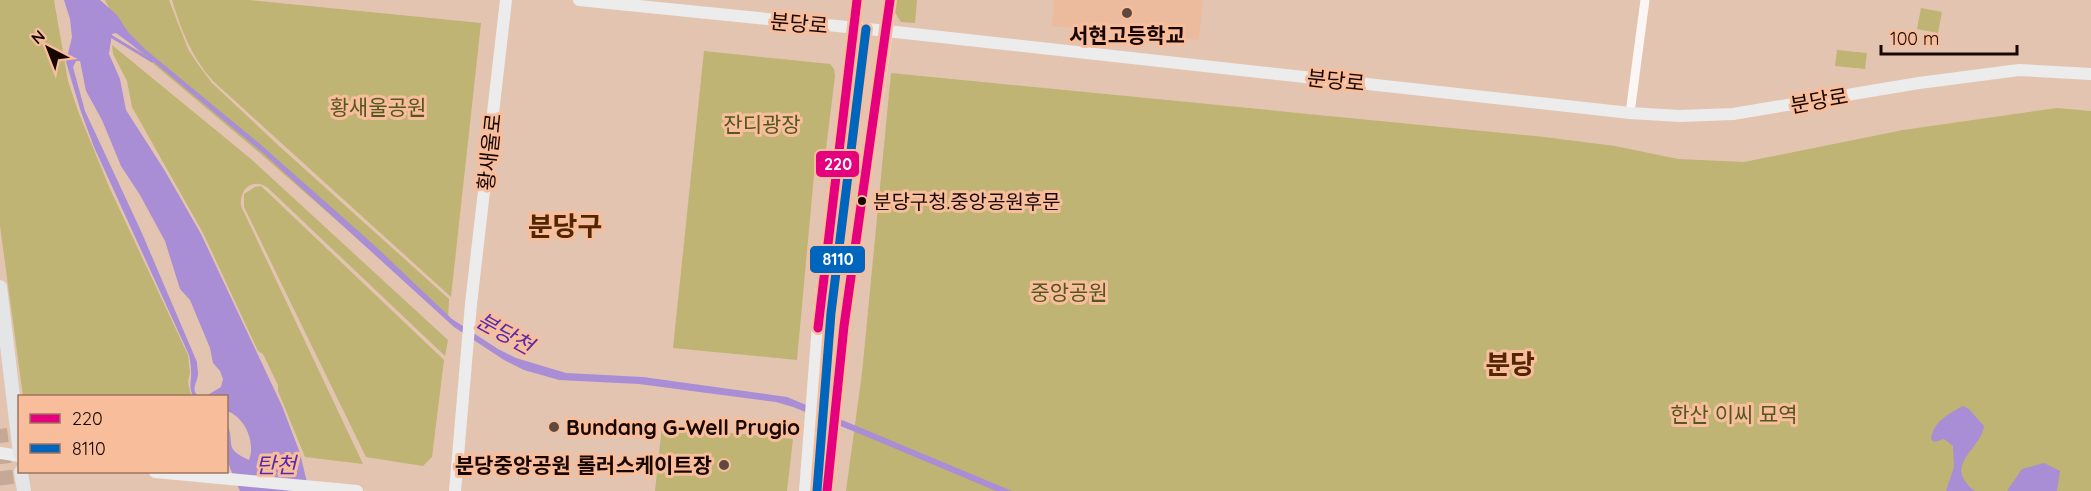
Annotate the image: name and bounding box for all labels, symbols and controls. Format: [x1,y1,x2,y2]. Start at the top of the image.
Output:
marker: 서현고등학교 [1120,6,1134,20]
street label: 분당로 [769,8,829,38]
north arrow [18,18,78,78]
scale bar [1881,18,2018,56]
place label: 서현고등학교 [1069,22,1185,48]
text: N [27,25,49,48]
text: 100 m [1890,27,1939,50]
street label: 분당로 [1306,64,1366,96]
street label: 분당로 [1788,82,1850,118]
park label: 황새울공원 [330,94,426,120]
park label: 잔디광장 [723,111,801,137]
street label: 황새울로 [472,112,506,192]
line badge: 220 [815,150,860,178]
text: 220 [824,154,852,174]
place label: 분당구청.중앙공원후문 [873,189,1061,214]
marker: 분당구청.중앙공원후문 [856,195,868,207]
district label: 분당구 [528,209,602,243]
line badge: 8110 [809,245,866,274]
text: 8110 [822,249,854,269]
park label: 중앙공원 [1030,279,1108,305]
water label: 분당천 [472,306,541,361]
district label: 분당 [1485,347,1535,381]
legend [18,395,228,473]
park label: 한산 이씨 묘역 [1670,401,1798,427]
text: 220 [72,407,103,430]
place label: Bundang G-Well Prugio [566,414,800,440]
marker: Bundang G-Well Prugio [547,420,561,434]
text: 8110 [72,437,106,460]
water label: 탄천 [256,451,299,479]
place label: 분당중앙공원 롤러스케이트장 [455,452,712,478]
marker: 분당중앙공원 롤러스케이트장 [717,458,731,472]

